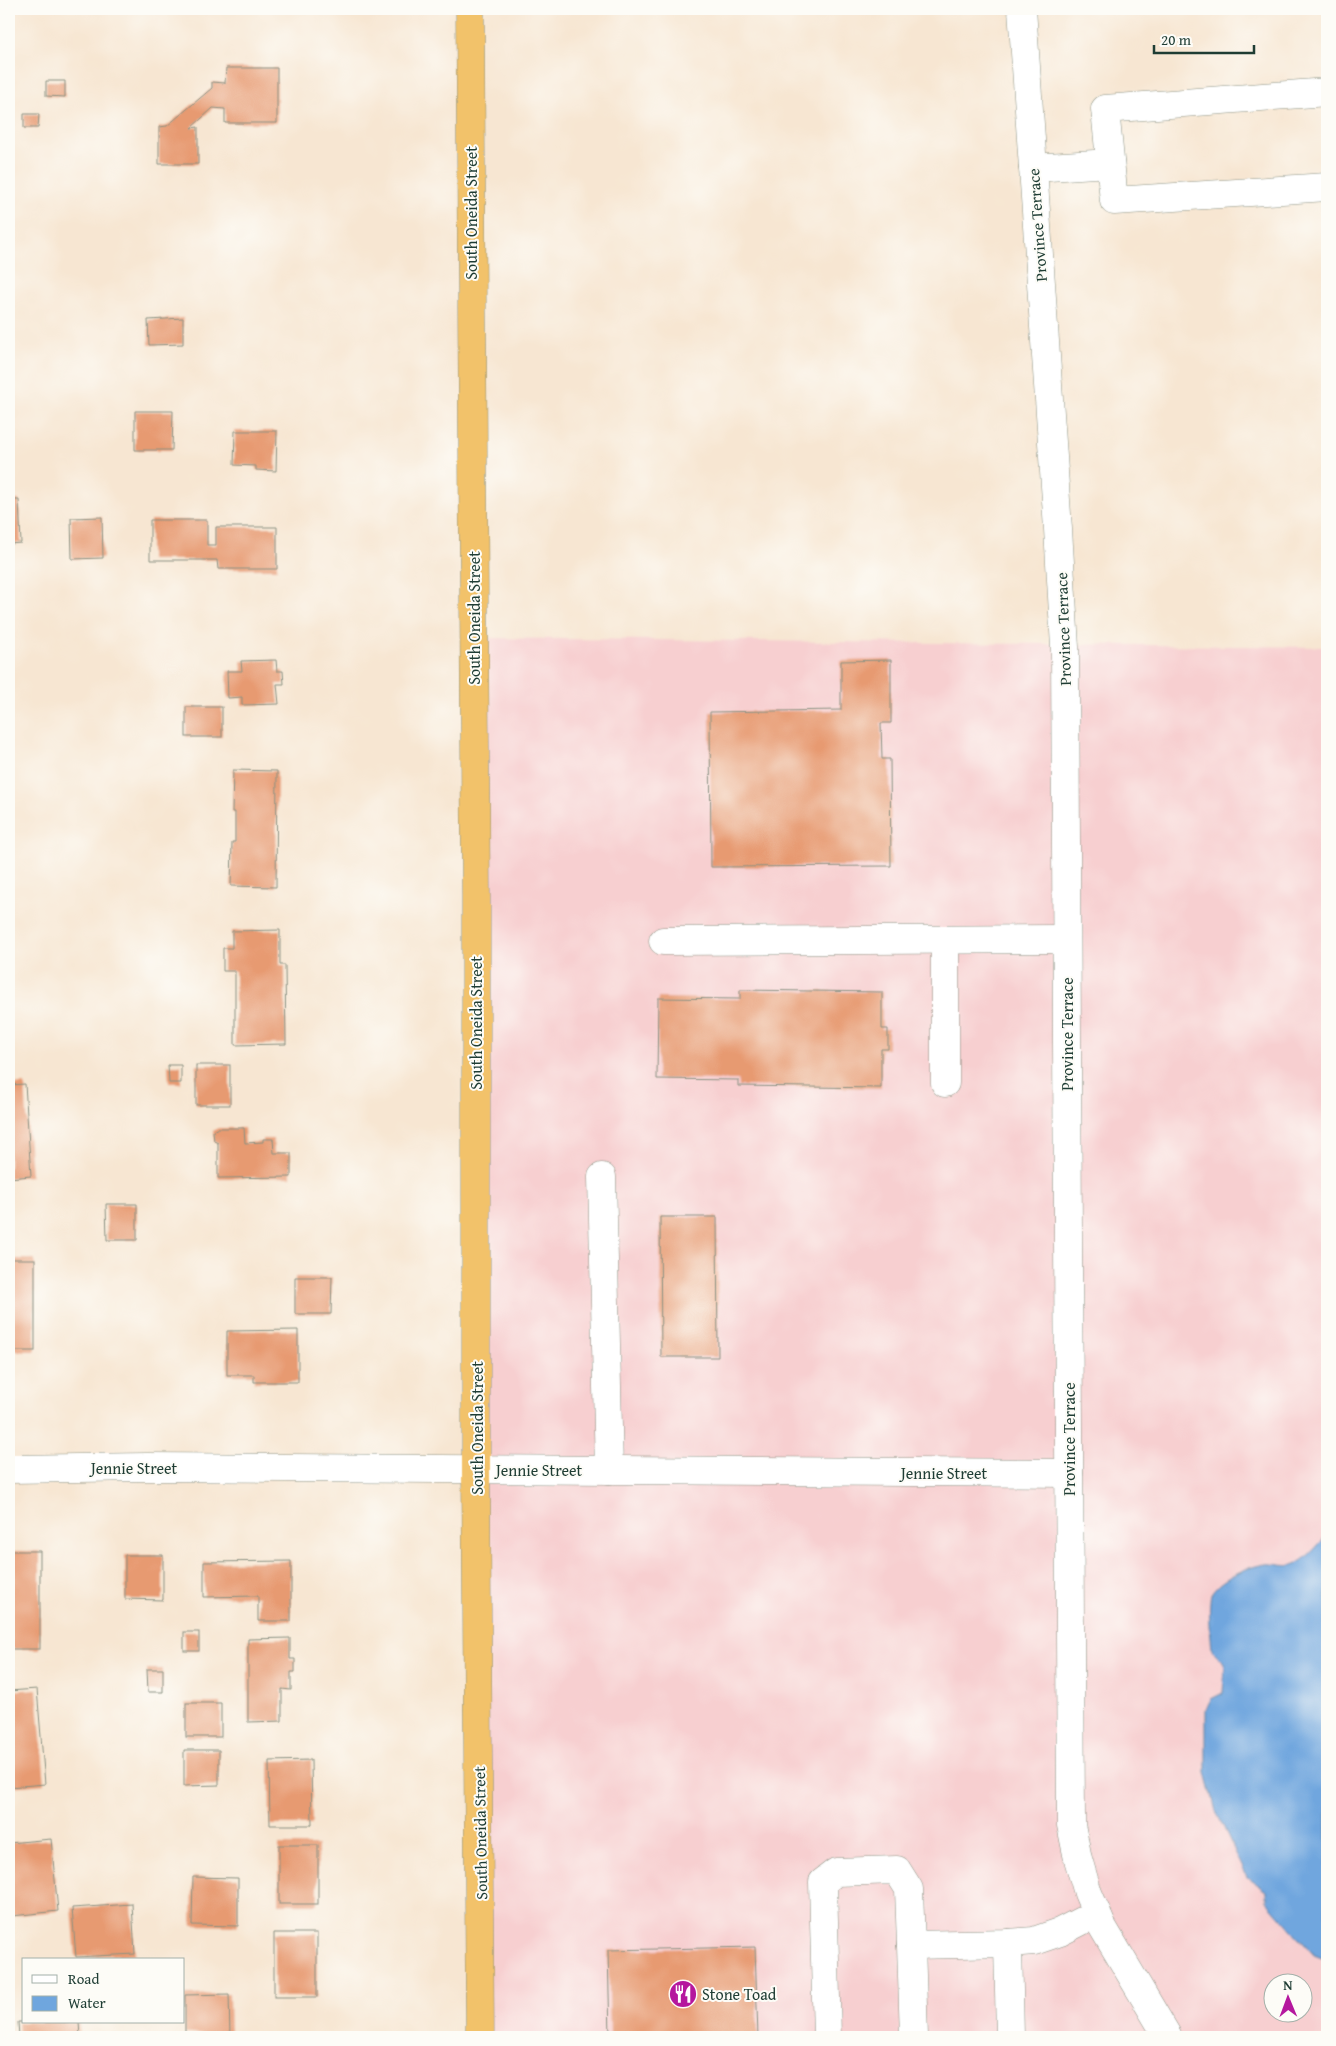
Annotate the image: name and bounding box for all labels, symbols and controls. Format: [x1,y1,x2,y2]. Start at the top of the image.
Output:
scale bar [1154,22,1254,54]
text: 20 m [1161,29,1192,50]
street label: South Oneida Street [459,146,483,280]
street label: Province Terrace [1021,168,1053,282]
street label: South Oneida Street [462,551,486,685]
street label: Province Terrace [1049,572,1077,686]
street label: South Oneida Street [464,956,488,1090]
street label: Province Terrace [1055,977,1079,1091]
street label: South Oneida Street [465,1361,489,1495]
street label: Province Terrace [1057,1382,1081,1496]
street label: Jennie Street [89,1456,178,1480]
street label: Jennie Street [494,1458,583,1482]
street label: Jennie Street [899,1461,988,1485]
street label: South Oneida Street [467,1766,493,1900]
legend [22,1958,185,2024]
text: Road [68,1968,99,1989]
north arrow [1264,1974,1314,2024]
text: N [1283,1975,1293,1995]
restaurant icon: Stone Toad [668,1979,698,2009]
place label: Stone Toad [702,1982,777,2006]
text: Water [68,1992,106,2013]

